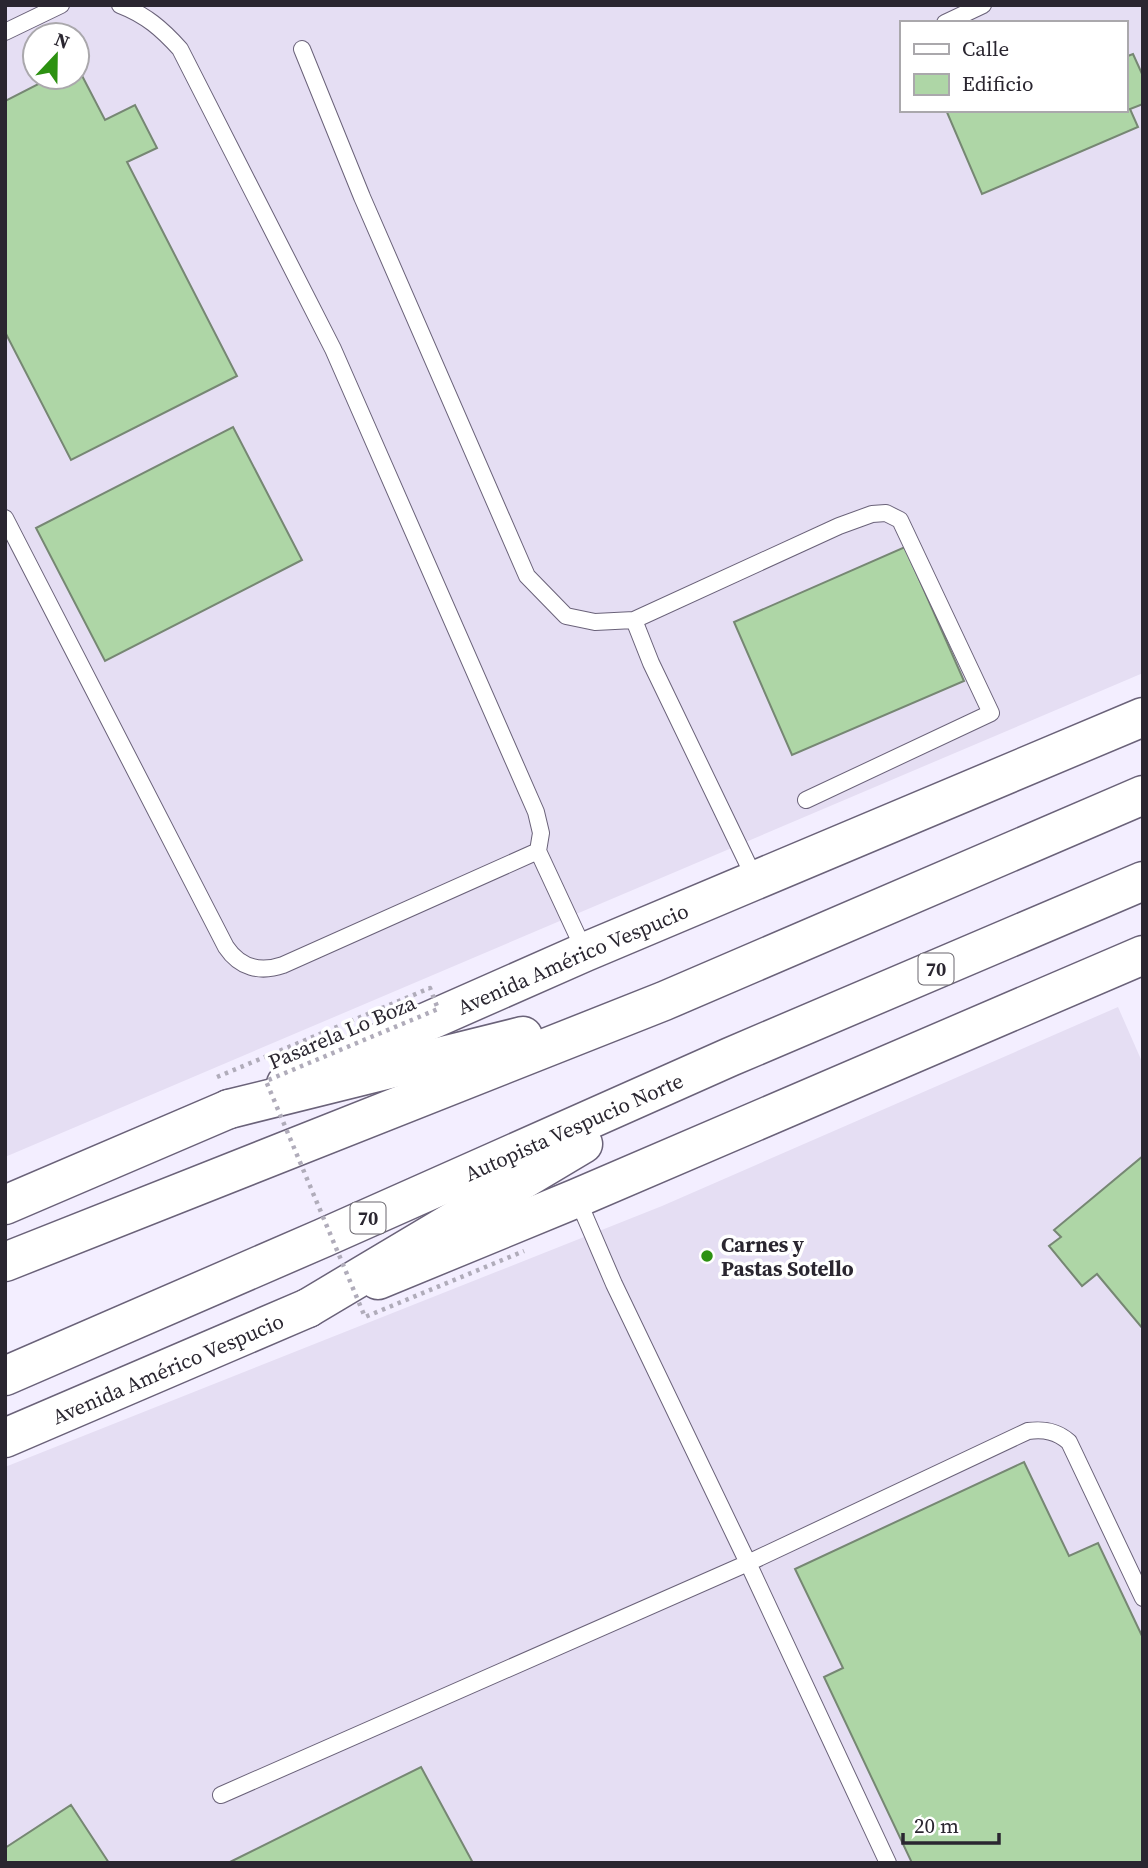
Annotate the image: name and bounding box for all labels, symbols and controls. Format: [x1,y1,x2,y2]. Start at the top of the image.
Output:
north arrow [21,21,91,91]
legend [900,21,1127,112]
text: N [51,26,74,55]
text: Calle [962,34,1009,63]
text: Edificio [962,69,1034,98]
street label: Avenida Américo Vespucio [453,896,693,1021]
road number: 70 [918,953,954,984]
street label: Pasarela Lo Boza [264,988,420,1076]
street label: Autopista Vespucio Norte [460,1065,688,1188]
road number: 70 [350,1202,386,1234]
place label: Carnes y Pastas Sotello [721,1230,854,1283]
marker: Carnes y Pastas Sotello [699,1248,715,1264]
street label: Avenida Américo Vespucio [47,1306,288,1431]
scale bar [903,1801,999,1845]
text: 20 m [914,1811,959,1840]

